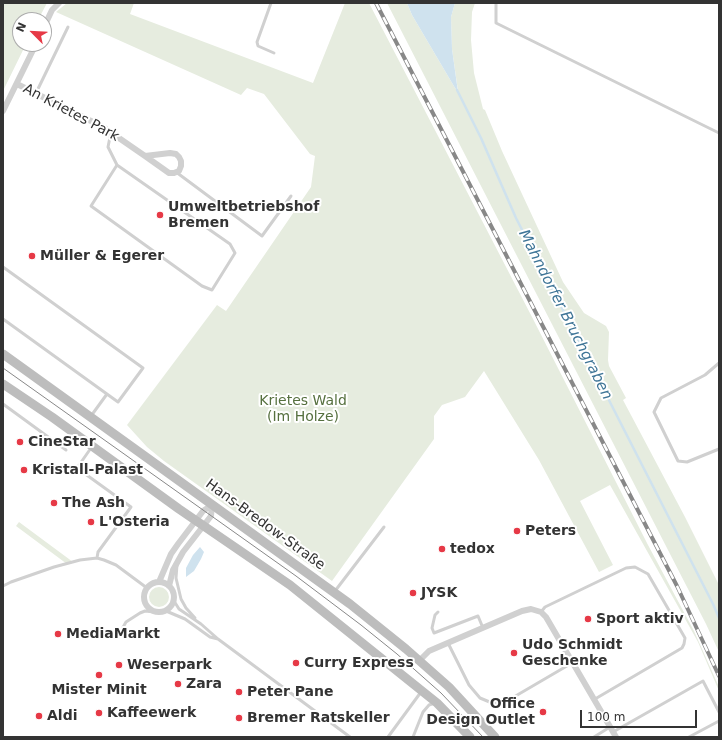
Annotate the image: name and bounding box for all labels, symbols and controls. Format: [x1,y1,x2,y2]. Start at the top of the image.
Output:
north arrow [12,12,52,52]
text: N [14,20,29,34]
street label: An Krietes Park [20,81,122,145]
place label: Umweltbetriebshof Bremen [168,199,319,232]
marker: Umweltbetriebshof Bremen [155,210,165,220]
water label: Mahndorfer Bruchgraben [514,227,616,403]
place label: Müller & Egerer [40,248,164,264]
marker: Müller & Egerer [27,251,37,261]
park label: Krietes Wald (Im Holze) [259,393,347,426]
place label: CineStar [28,434,96,450]
marker: CineStar [15,437,25,447]
place label: Kristall-Palast [32,462,143,478]
marker: Kristall-Palast [19,465,29,475]
street label: Hans-Bredow-Straße [202,476,328,574]
place label: The Ash [62,495,125,511]
marker: The Ash [49,498,59,508]
place label: L'Osteria [99,514,170,530]
marker: L'Osteria [86,517,96,527]
place label: Peters [525,523,576,539]
marker: Peters [512,526,522,536]
place label: tedox [450,541,495,557]
marker: tedox [437,544,447,554]
place label: JYSK [421,585,457,601]
marker: JYSK [408,588,418,598]
place label: Sport aktiv [596,611,684,627]
marker: Sport aktiv [583,614,593,624]
place label: MediaMarkt [66,626,160,642]
marker: MediaMarkt [53,629,63,639]
place label: Udo Schmidt Geschenke [522,637,622,670]
marker: Udo Schmidt Geschenke [509,648,519,658]
place label: Curry Express [304,655,414,671]
place label: Weserpark [127,657,212,673]
marker: Curry Express [291,658,301,668]
marker: Weserpark [114,660,124,670]
marker: Mister Minit [94,670,104,680]
place label: Zara [186,676,222,692]
marker: Zara [173,679,183,689]
place label: Mister Minit [51,682,147,698]
place label: Peter Pane [247,684,334,700]
marker: Peter Pane [234,687,244,697]
place label: Office Design Outlet [426,696,535,728]
scale bar [582,702,699,728]
place label: Kaffeewerk [107,705,196,721]
marker: Office Design Outlet [538,707,548,717]
place label: Aldi [47,708,77,724]
marker: Kaffeewerk [94,708,104,718]
place label: Bremer Ratskeller [247,710,390,726]
text: 100 m [587,710,625,724]
marker: Aldi [34,711,44,721]
marker: Bremer Ratskeller [234,713,244,723]

